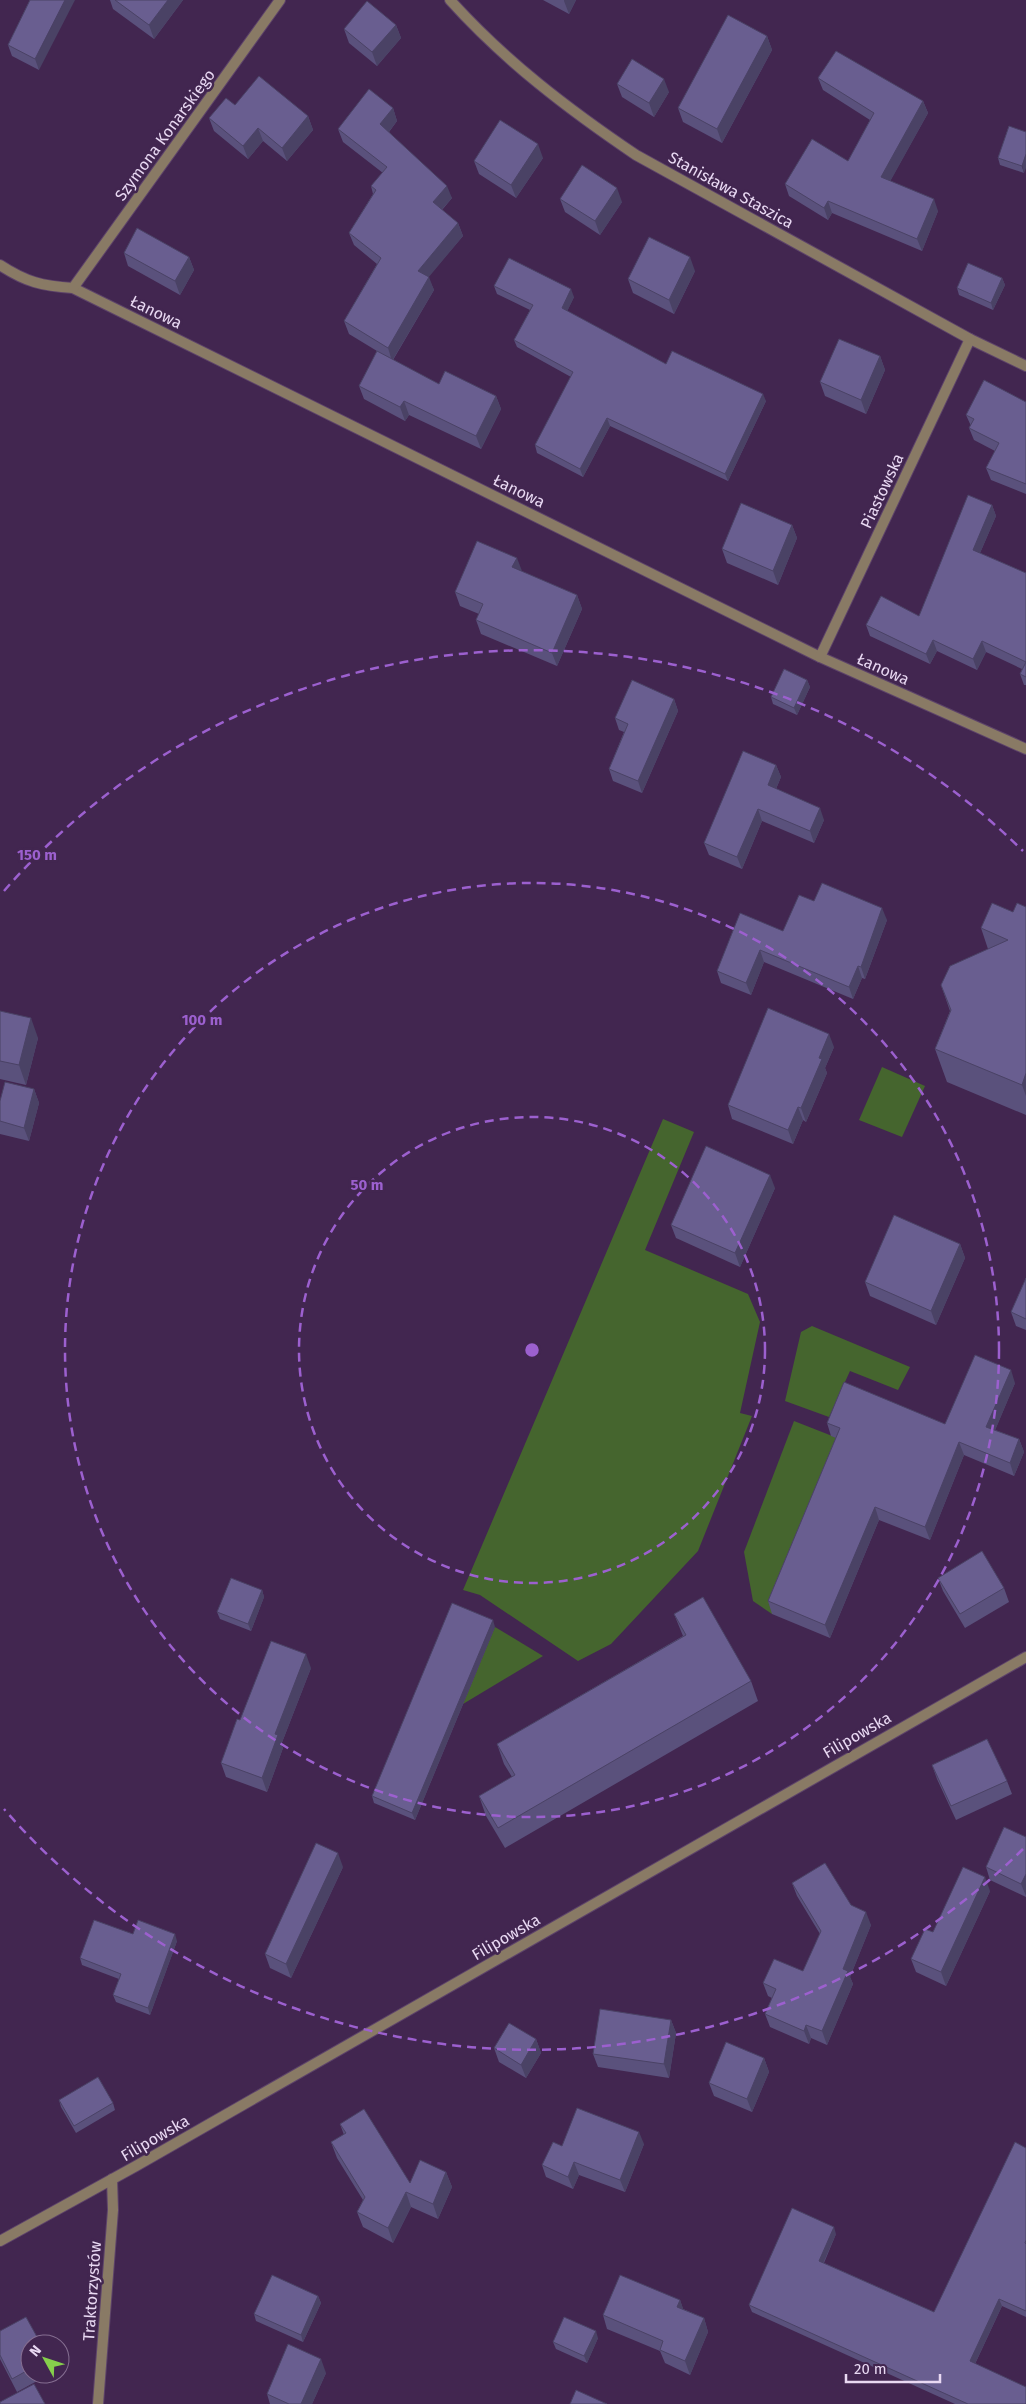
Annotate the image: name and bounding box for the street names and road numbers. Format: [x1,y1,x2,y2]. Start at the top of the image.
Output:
street label: Szymona Konarskiego [111,66,219,204]
street label: Stanisława Staszica [665,148,797,232]
street label: Łanowa [127,291,185,333]
street label: Piastowska [856,451,908,531]
street label: Łanowa [490,470,548,512]
street label: Łanowa [854,649,912,689]
street label: Filipowska [820,1708,894,1762]
street label: Filipowska [469,1910,543,1964]
street label: Filipowska [118,2111,192,2165]
street label: Traktorzystów [79,2240,105,2341]

